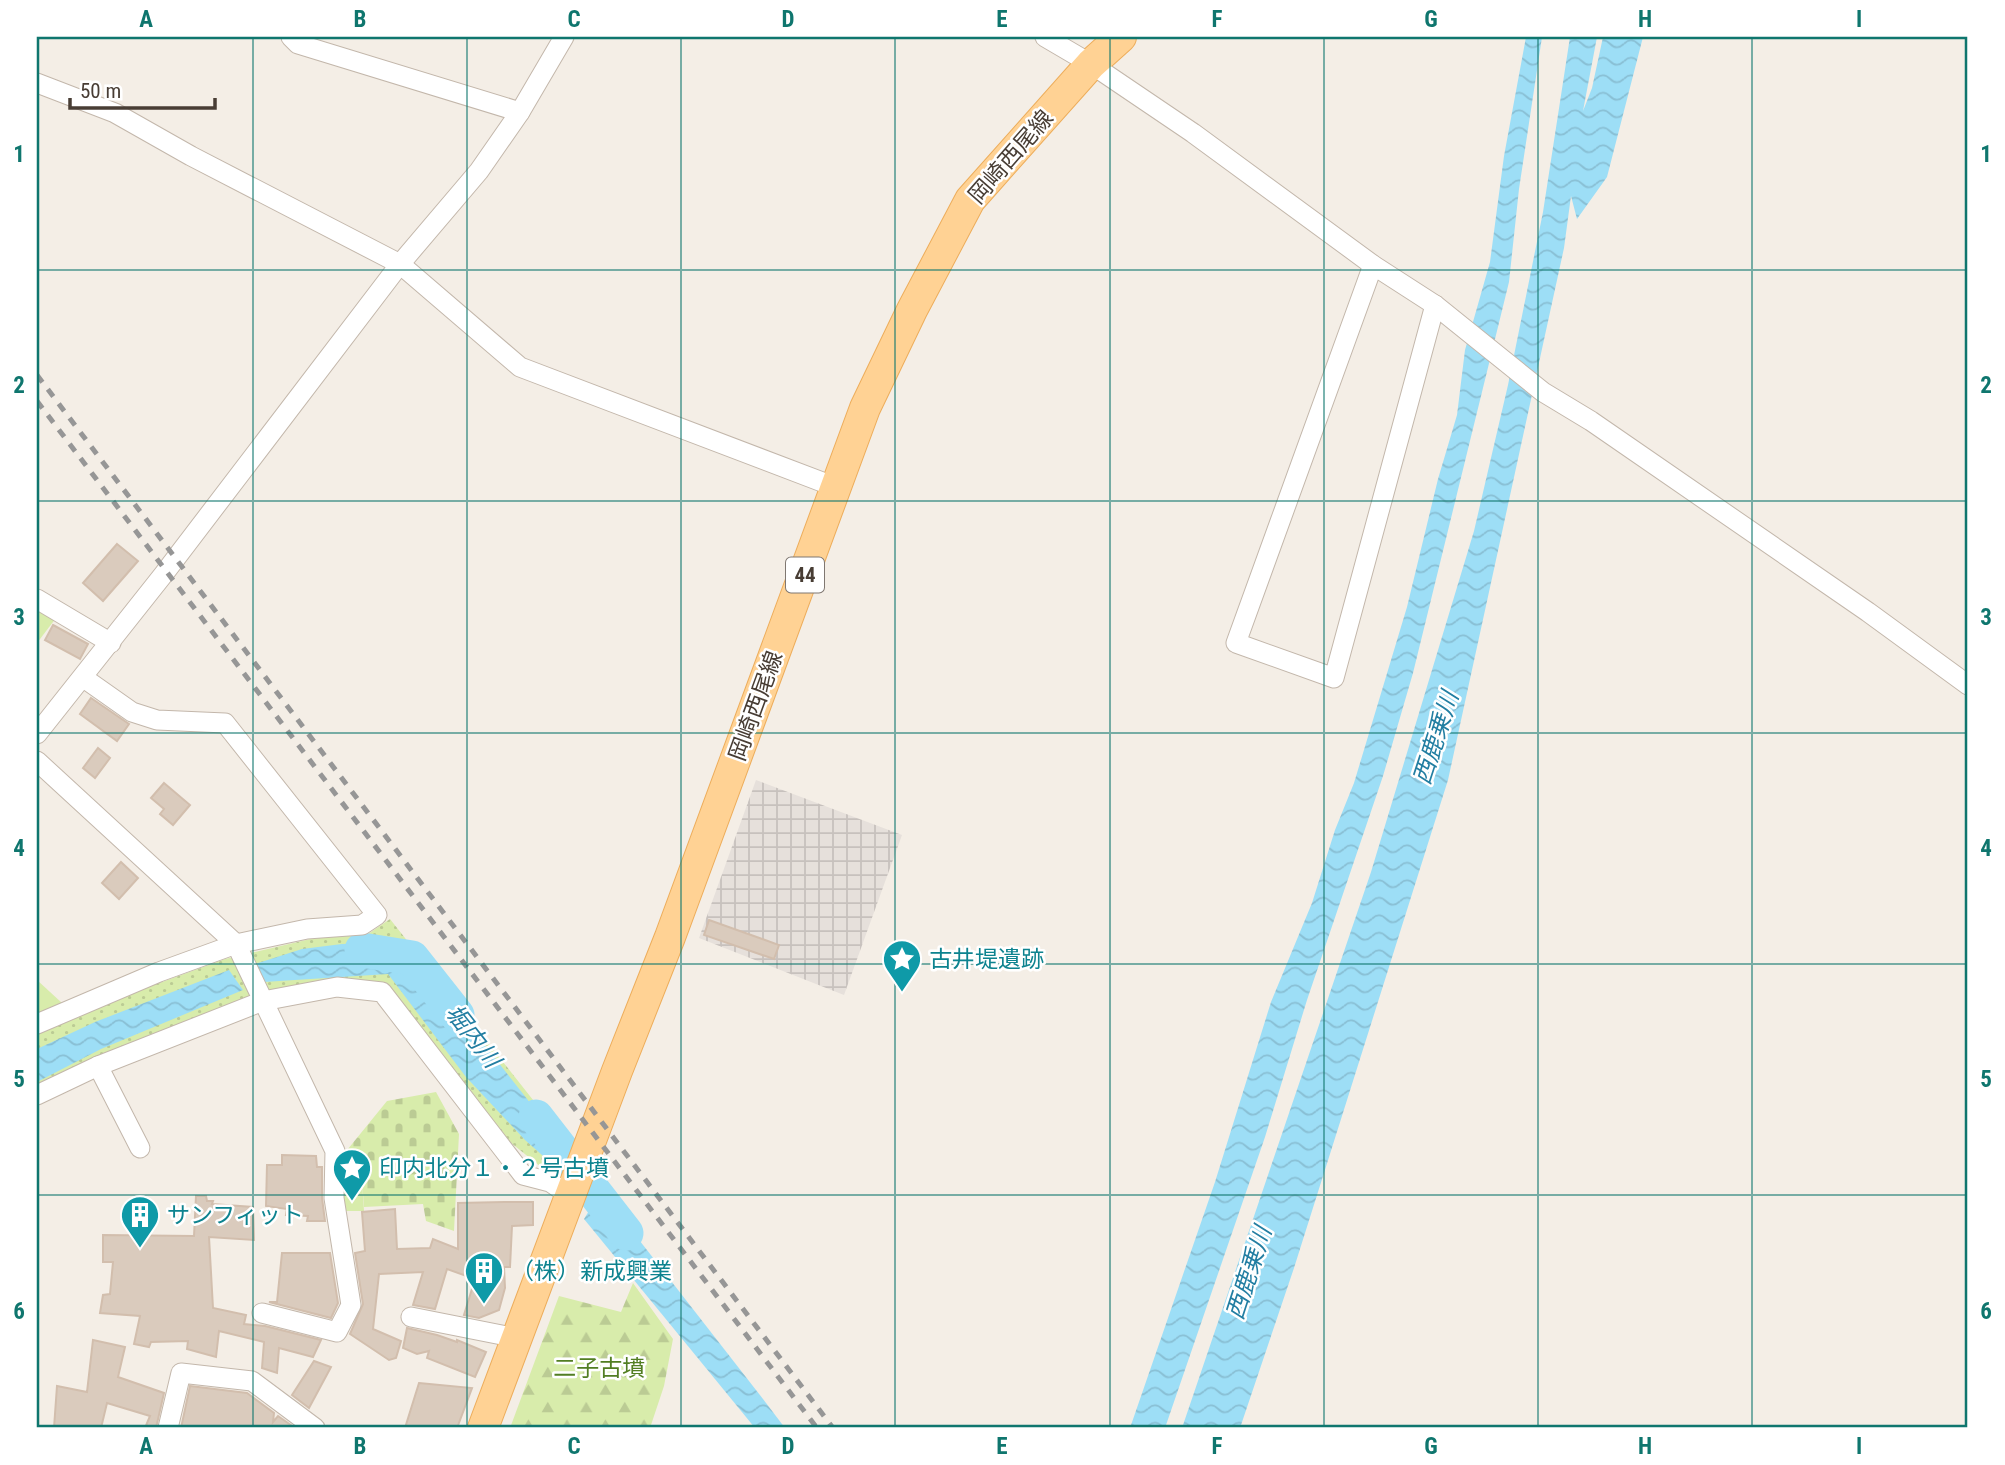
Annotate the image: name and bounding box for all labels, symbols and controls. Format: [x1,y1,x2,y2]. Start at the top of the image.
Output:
text: A [139,6,153,33]
text: B [354,6,366,33]
text: C [567,6,581,33]
text: D [782,6,795,33]
text: E [996,6,1008,33]
text: F [1212,6,1223,33]
text: G [1424,6,1438,33]
text: H [1638,6,1652,33]
text: I [1856,6,1862,33]
scale bar [70,66,215,110]
text: 50 m [80,79,121,103]
street label: 岡崎西尾線 [963,105,1059,209]
text: 1 [13,141,25,168]
text: 1 [1980,141,1992,168]
text: 2 [13,372,25,399]
text: 2 [1980,372,1992,399]
road number: 44 [786,558,824,592]
text: 3 [13,604,25,631]
text: 3 [1980,604,1992,631]
street label: 岡崎西尾線 [724,647,788,765]
water label: 西鹿乗川 [1408,685,1465,788]
text: 4 [13,835,25,862]
text: 4 [1980,835,1992,862]
place icon: 古井堤遺跡 [881,938,923,993]
place label: 古井堤遺跡 [929,946,1044,973]
water label: 堀内川 [440,999,508,1075]
text: 5 [13,1066,25,1093]
text: 5 [1980,1066,1992,1093]
place icon: 印内北分１・２号古墳 [331,1147,373,1202]
place label: 印内北分１・２号古墳 [379,1155,609,1182]
building icon: サンフィット [119,1194,161,1249]
place label: サンフィット [167,1202,304,1229]
water label: 西鹿乗川 [1221,1220,1278,1323]
building icon: （株）新成興業 [463,1250,505,1305]
place label: （株）新成興業 [511,1258,672,1285]
text: 6 [13,1298,25,1325]
text: 6 [1980,1298,1992,1325]
park label: 二子古墳 [553,1355,645,1382]
text: A [139,1433,153,1460]
text: B [354,1433,366,1460]
text: C [567,1433,581,1460]
text: D [782,1433,795,1460]
text: E [996,1433,1008,1460]
text: F [1212,1433,1223,1460]
text: G [1424,1433,1438,1460]
text: H [1638,1433,1652,1460]
text: I [1856,1433,1862,1460]

